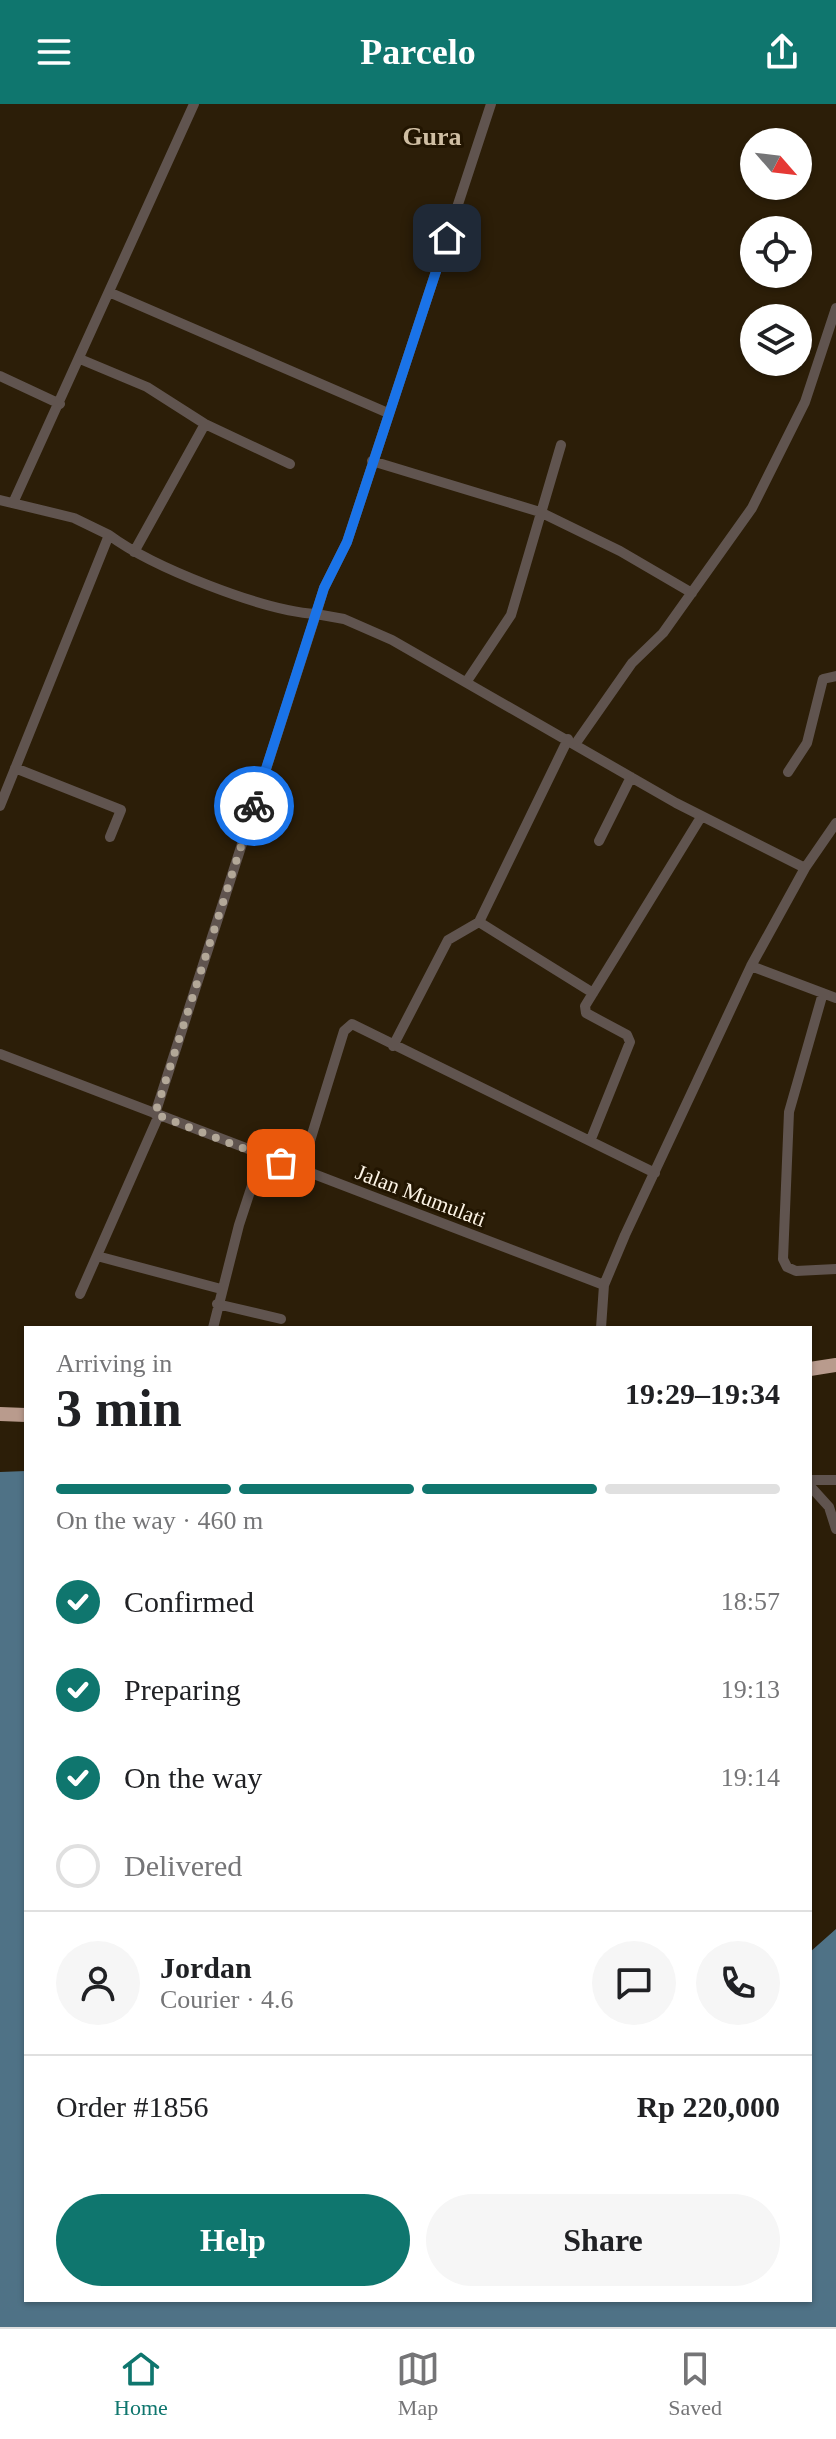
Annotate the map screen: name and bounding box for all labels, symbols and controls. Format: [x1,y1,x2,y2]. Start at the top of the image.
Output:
icon: menu [32,30,76,74]
icon: share [760,30,804,74]
text: Parcelo [360,32,476,72]
district label: Gura [402,122,462,151]
north arrow [740,128,812,200]
map controls [740,128,812,376]
pin [413,204,481,272]
icon: home [425,216,469,260]
button: locate [740,216,812,288]
button: layers [740,304,812,376]
courier [214,766,294,846]
icon: bike [232,784,276,828]
pin [247,1129,315,1197]
icon: bag [259,1141,303,1185]
street label: Jalan Mumulati [352,1159,489,1232]
text: Arriving in [56,1349,172,1378]
text: 19:29–19:34 [625,1377,780,1410]
text: 3 min [56,1380,182,1437]
text: On the way · 460 m [56,1506,263,1535]
icon: check [56,1580,100,1624]
text: Confirmed [124,1585,254,1618]
text: 18:57 [721,1587,780,1616]
icon: check [56,1668,100,1712]
text: Preparing [124,1673,241,1706]
text: 19:13 [721,1675,780,1704]
icon: check [56,1756,100,1800]
text: On the way [124,1761,262,1794]
text: 19:14 [721,1763,780,1792]
text: Delivered [124,1849,242,1882]
button: person [56,1941,140,2025]
button: chat [592,1941,676,2025]
button: phone [696,1941,780,2025]
text: Jordan [160,1951,252,1984]
text: Courier · 4.6 [160,1985,294,2014]
text: Order #1856 [56,2090,208,2123]
text: Rp 220,000 [637,2090,780,2123]
button: Help [56,2194,410,2286]
button: Share [426,2194,780,2286]
tab: Home [114,2347,168,2421]
tab: Map [396,2347,440,2421]
tab: Saved [668,2347,722,2421]

